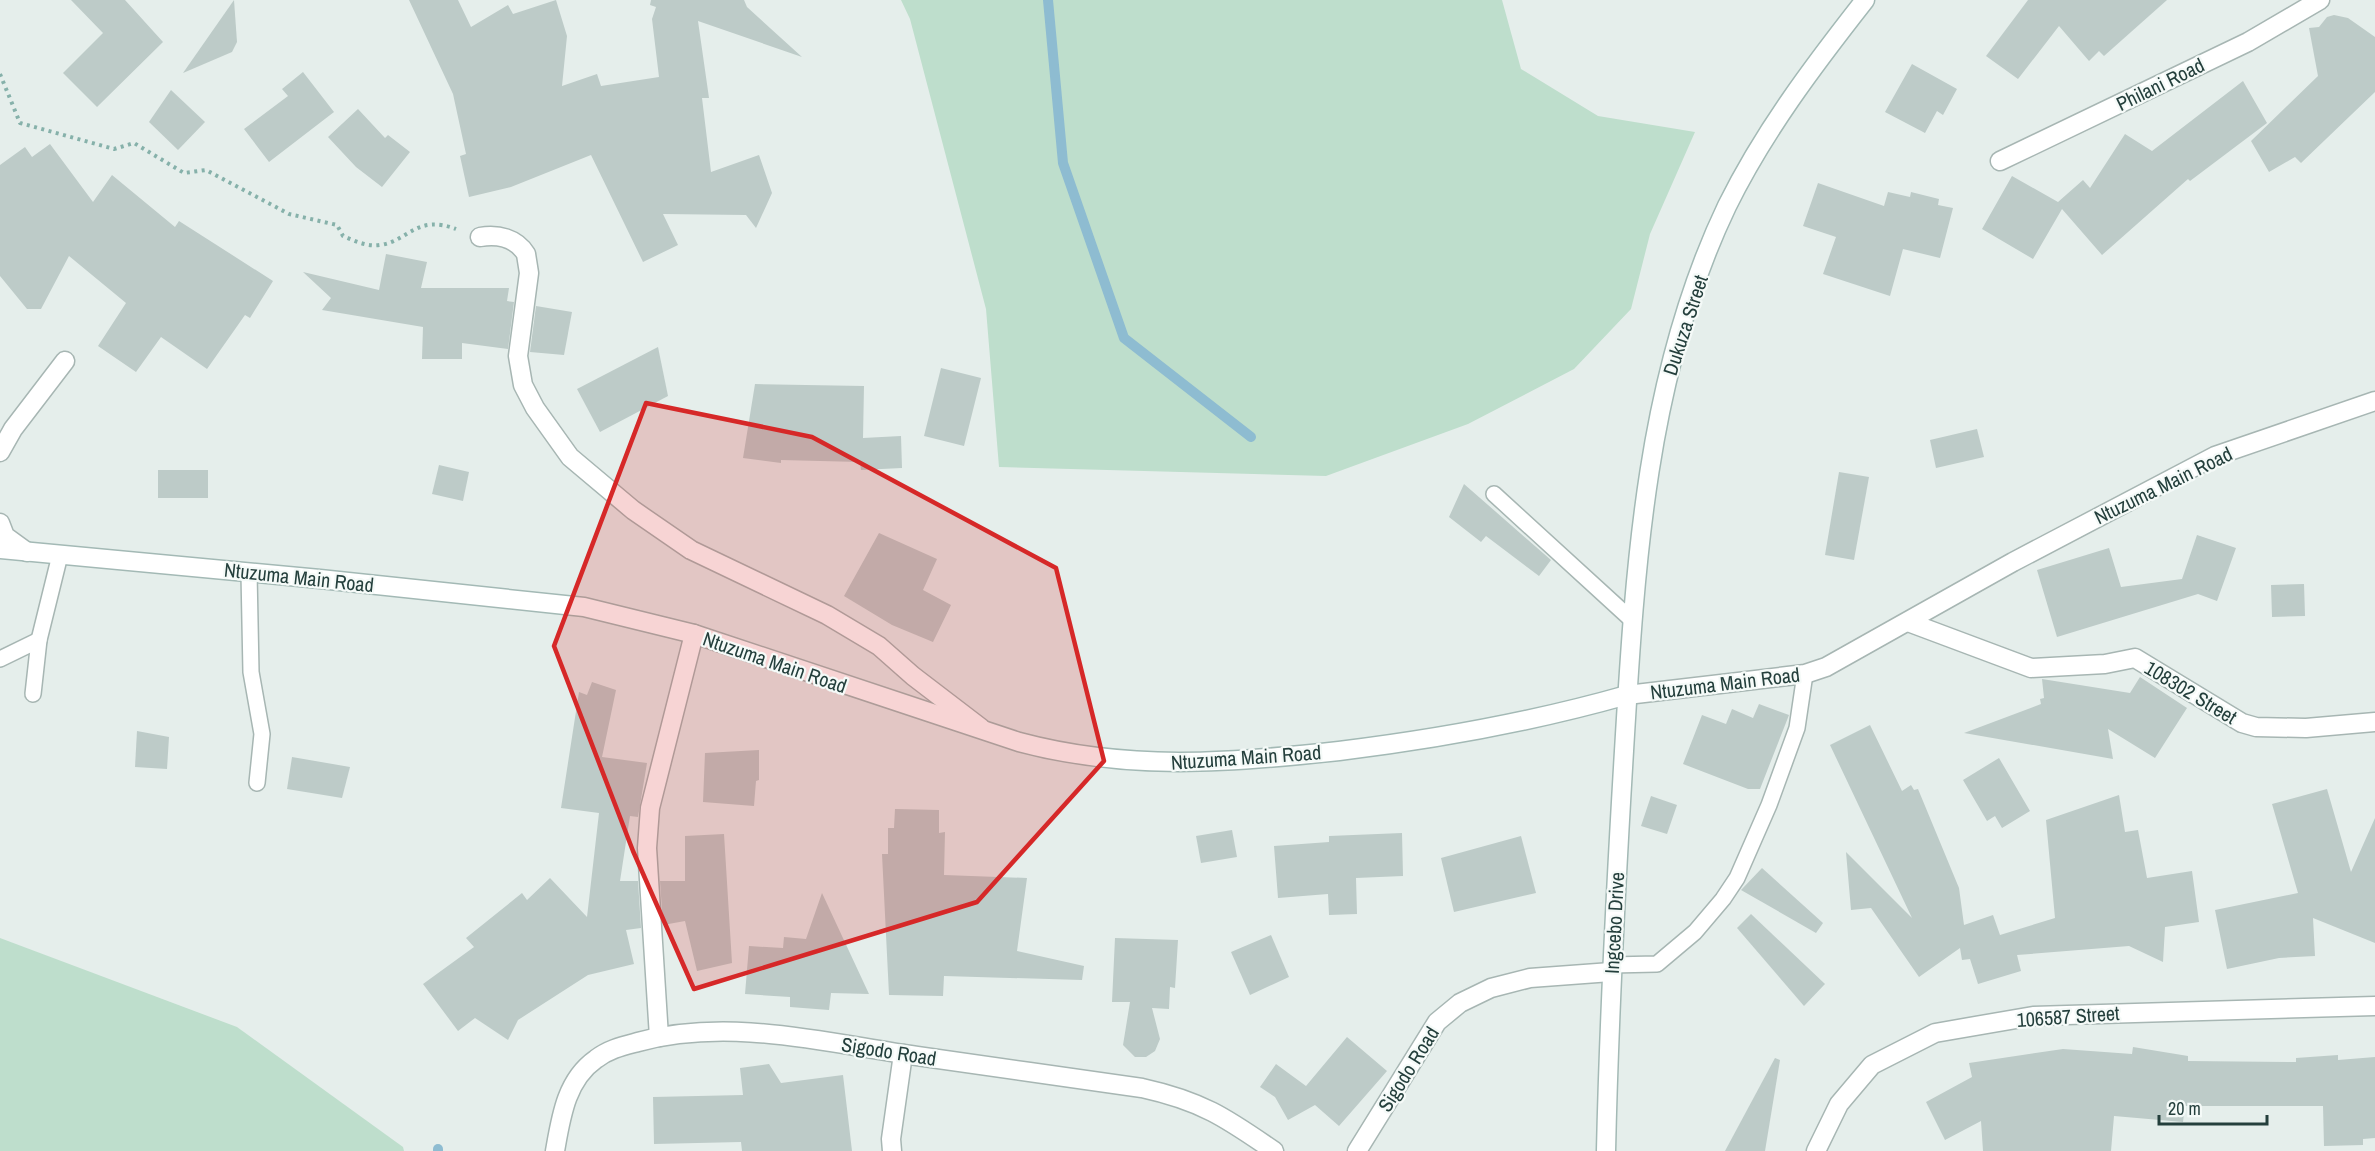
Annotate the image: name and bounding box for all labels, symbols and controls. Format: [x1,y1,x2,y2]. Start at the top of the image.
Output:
street label: Philani Road [2111,51,2209,117]
street label: Dukuza Street [1656,271,1714,379]
street label: Ntuzuma Main Road [2089,440,2237,530]
street label: Ntuzuma Main Road [223,556,375,598]
street label: Ntuzuma Main Road [699,625,851,699]
street label: 108302 Street [2140,654,2242,730]
street label: Ntuzuma Main Road [1649,660,1801,706]
street label: Ntuzuma Main Road [1170,738,1322,776]
street label: Ingcebo Drive [1598,871,1630,975]
street label: 106587 Street [2016,999,2121,1033]
street label: Sigodo Road [1371,1021,1445,1117]
street label: Sigodo Road [840,1030,938,1072]
scale bar [2159,1088,2267,1126]
text: 20 m [2168,1096,2201,1121]

